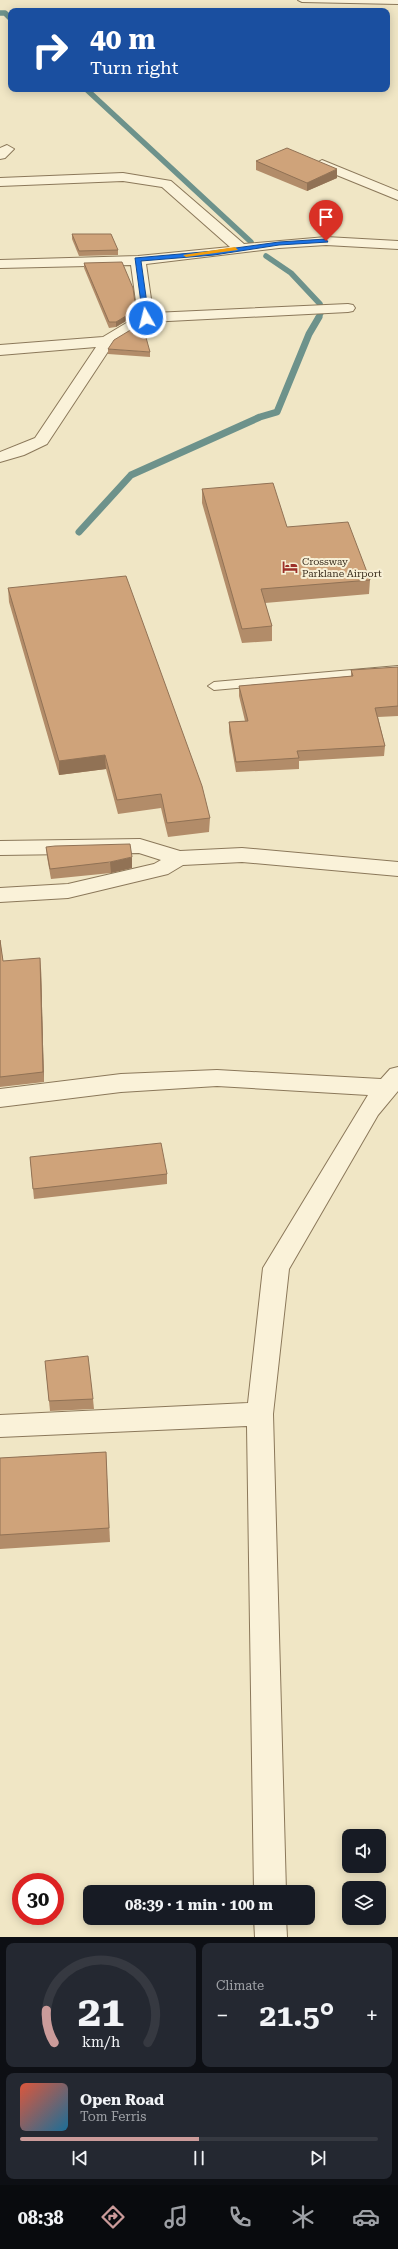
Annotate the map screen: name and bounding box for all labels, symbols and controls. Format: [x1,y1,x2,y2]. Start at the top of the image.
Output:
text: 40 m [90,23,155,56]
icon: right [24,24,76,76]
text: Turn right [90,57,178,78]
pin [309,200,343,241]
icon: arrive [315,206,337,228]
position arrow [125,297,167,339]
place label: Crossway Parklane Airport [302,556,382,579]
hotel icon: Crossway Parklane Airport [281,558,299,576]
map controls [342,1829,386,1925]
button: sound [342,1829,386,1873]
speed limit sign: 30 [12,1873,64,1925]
button: layers [342,1881,386,1925]
text: 08:39 · 1 min · 100 m [125,1896,273,1914]
text: Climate [216,1978,264,1993]
text: 21 [78,1987,124,2036]
text: 21.5° [260,1998,334,2033]
text: − [216,2003,228,2028]
text: + [366,2003,378,2028]
text: km/h [82,2034,120,2050]
text: Open Road [80,2091,164,2109]
text: Tom Ferris [80,2109,146,2124]
icon: previous [69,2147,91,2169]
icon: pause [188,2147,210,2169]
icon: next [307,2147,329,2169]
icon: directions [99,2203,127,2231]
icon: music [162,2203,190,2231]
icon: phone [226,2203,254,2231]
icon: climate [289,2203,317,2231]
icon: car [352,2203,380,2231]
text: 08:38 [18,2207,64,2228]

